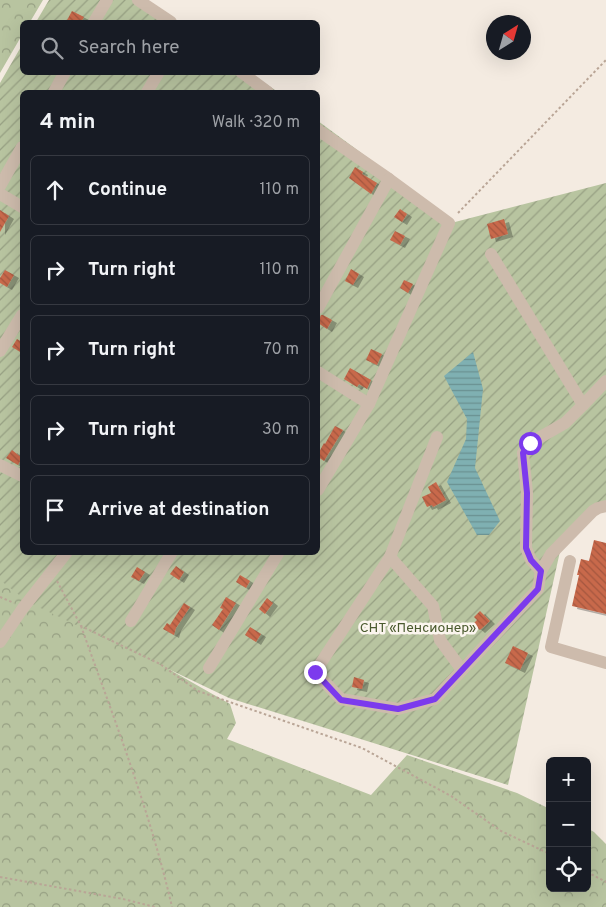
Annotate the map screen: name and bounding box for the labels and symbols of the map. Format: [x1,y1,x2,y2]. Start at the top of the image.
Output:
north arrow [486,15,531,60]
route start [519,432,542,455]
park label: СНТ «Пенсионер» [360,620,476,637]
route end [304,661,327,684]

